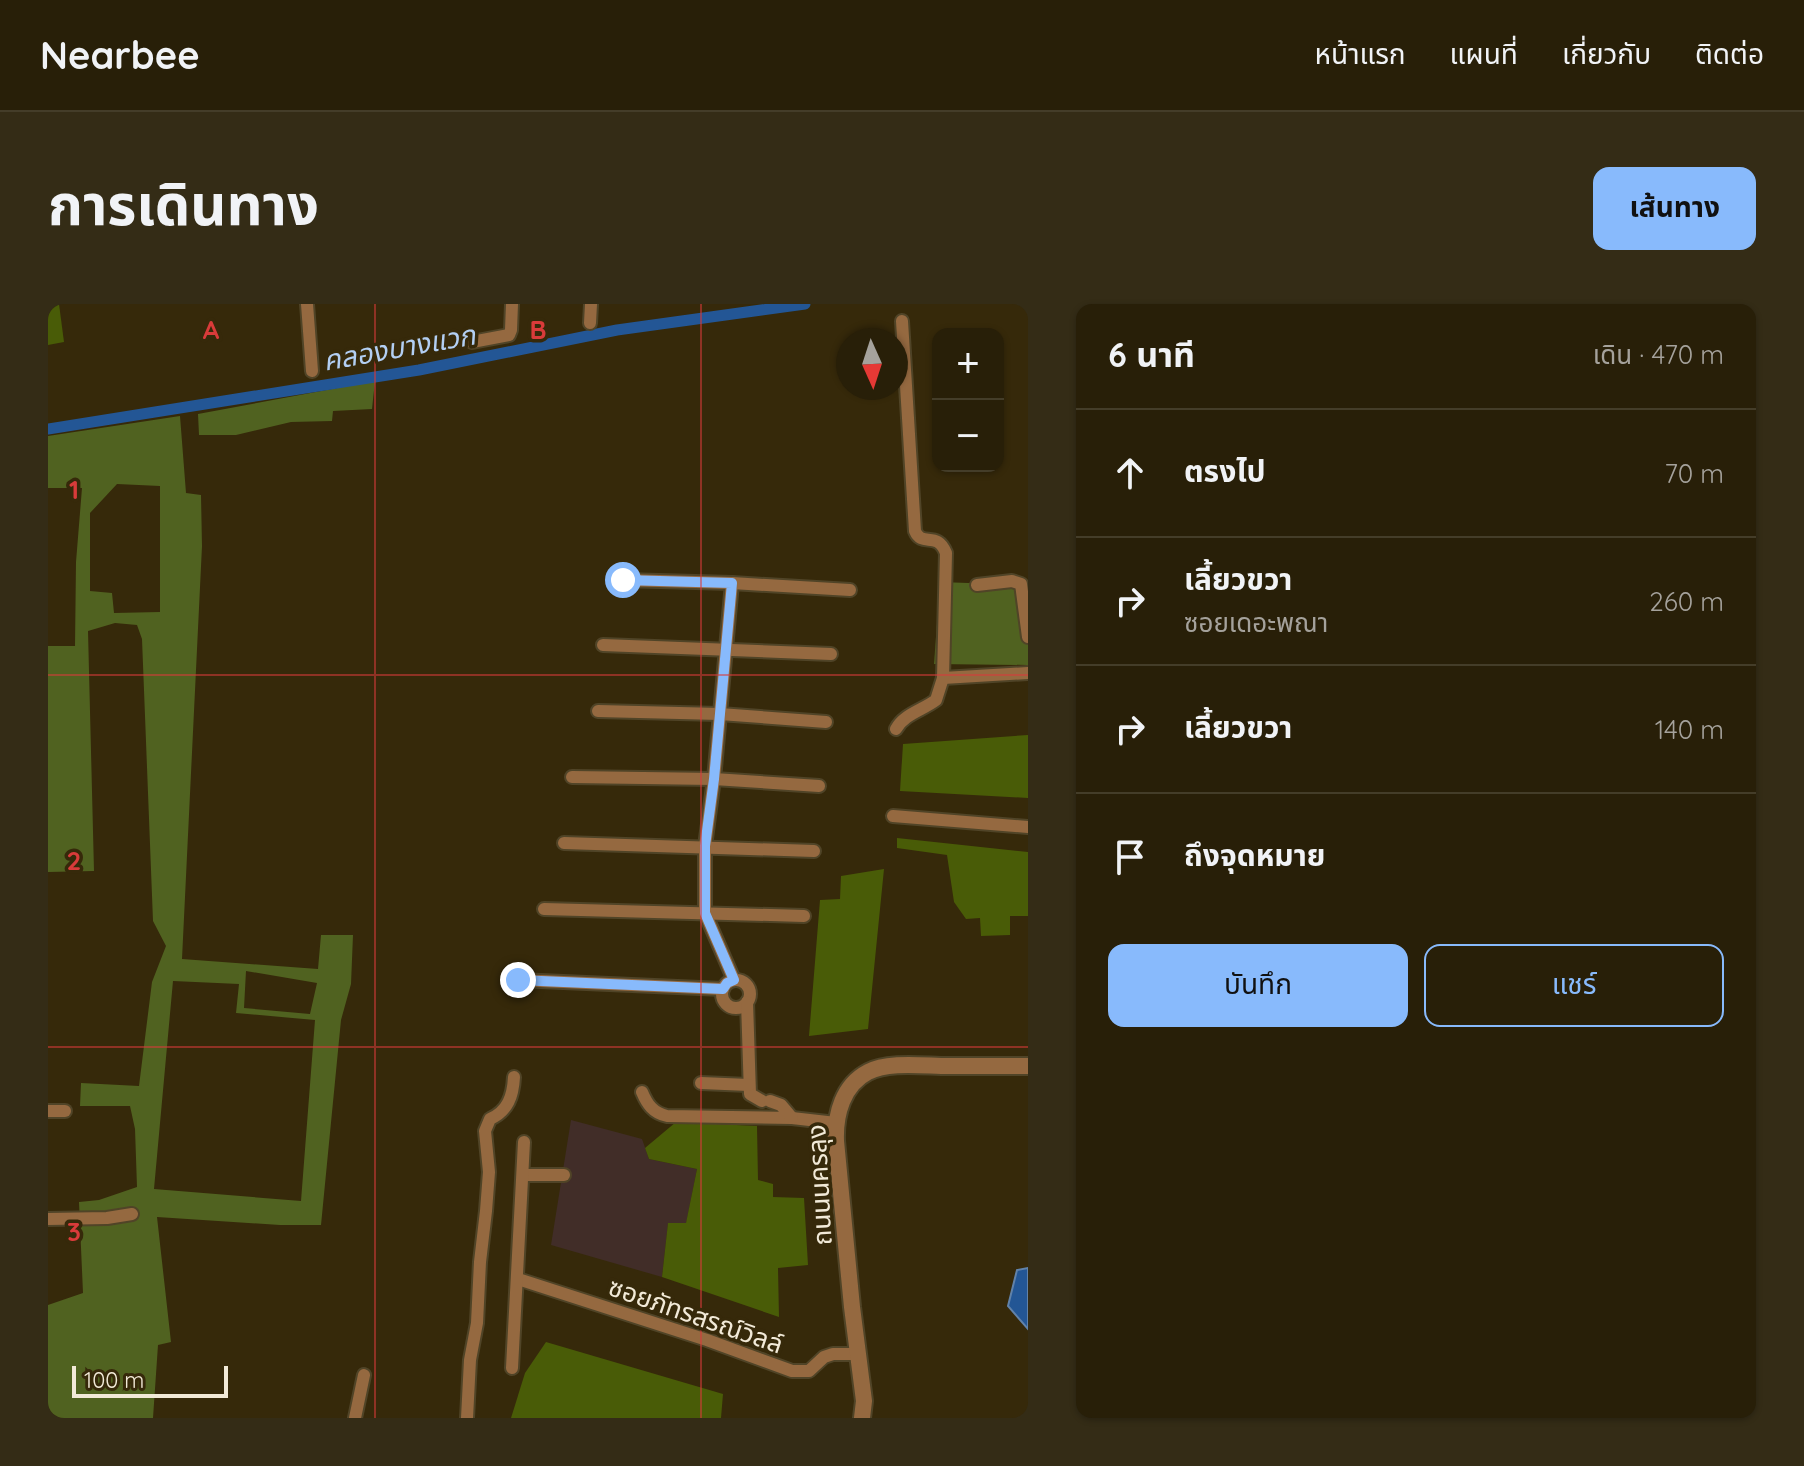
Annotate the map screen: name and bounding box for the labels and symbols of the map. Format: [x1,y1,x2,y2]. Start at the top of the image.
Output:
text: A [203,313,220,346]
text: B [529,313,547,346]
water label: คลองบางแวก [320,316,479,378]
north arrow [836,328,908,400]
text: 1 [69,473,79,506]
route start [605,562,641,598]
text: 2 [67,844,81,877]
route end [500,962,536,998]
street label: ถนนนครลุง [799,1124,839,1246]
text: 3 [67,1215,81,1248]
street label: ซอยภัทรสรณ์วิลล์ [604,1270,788,1360]
scale bar [72,1362,228,1398]

